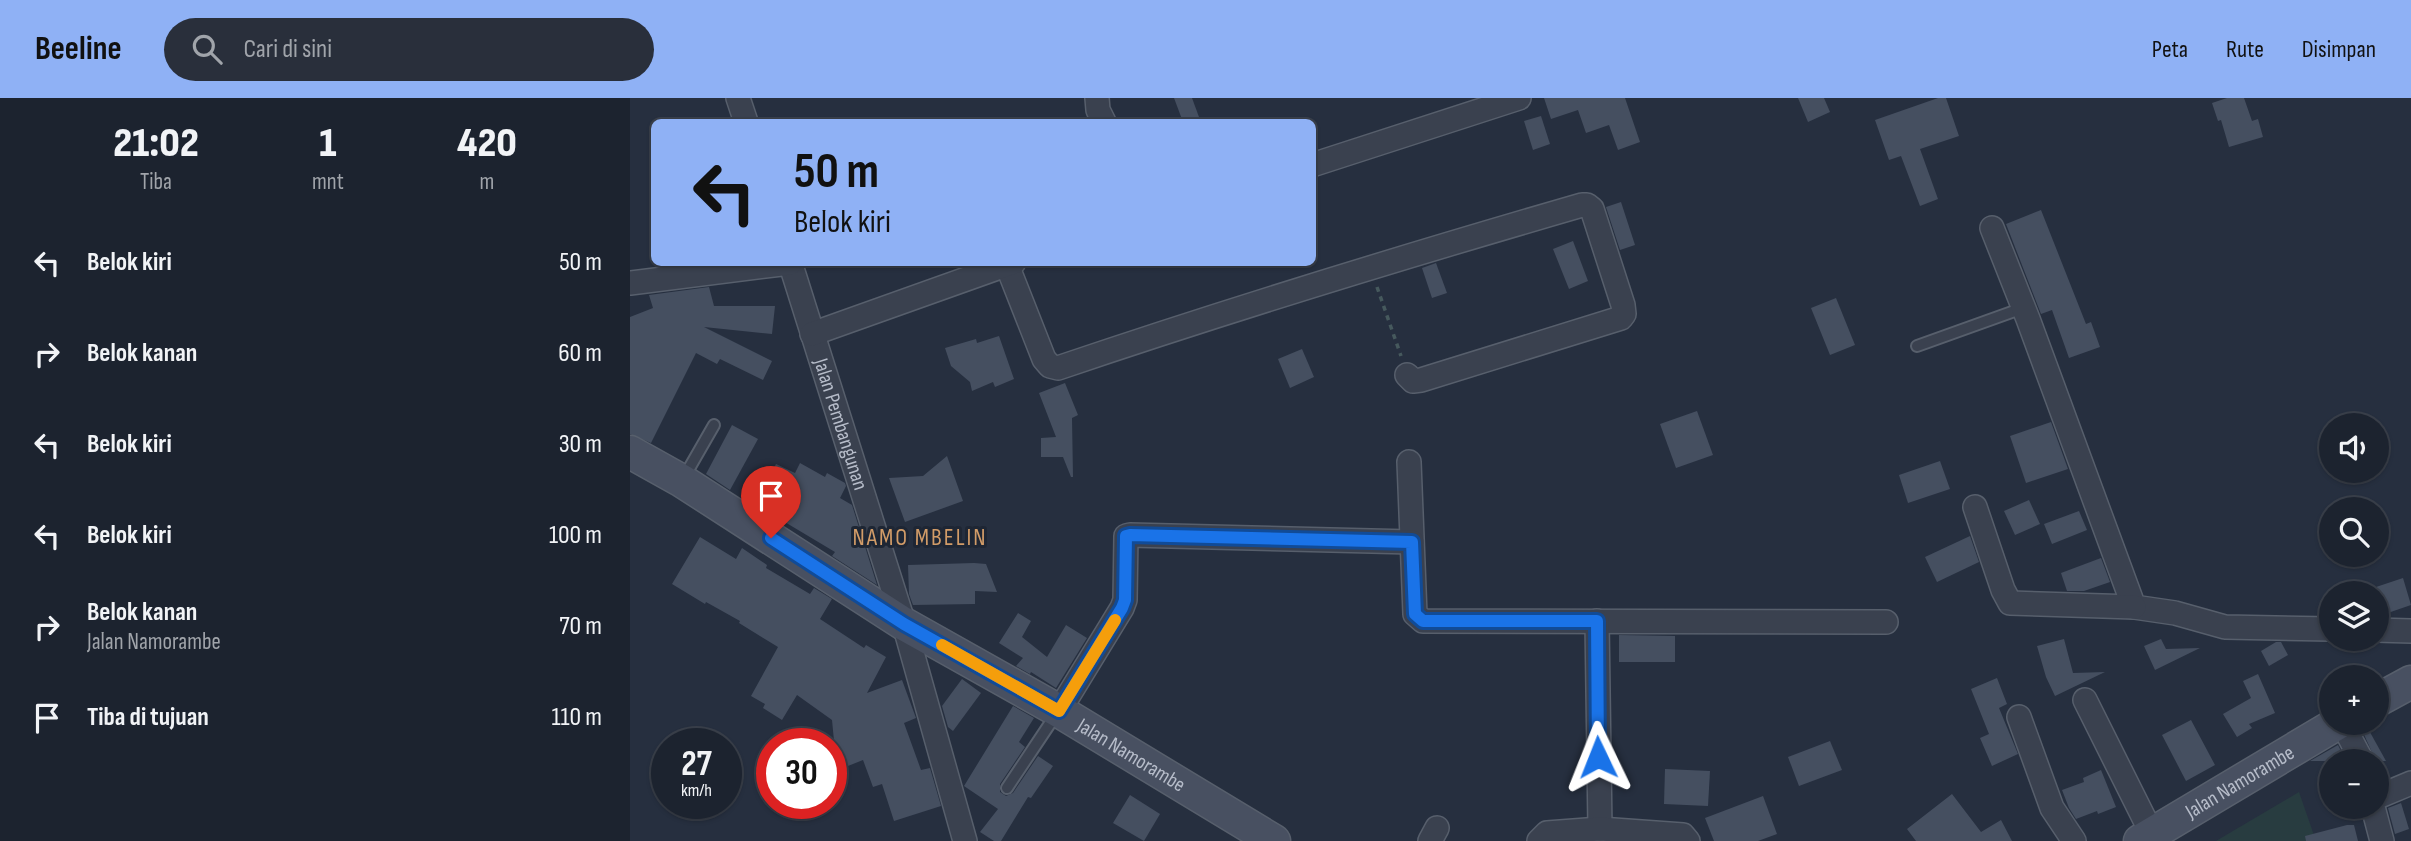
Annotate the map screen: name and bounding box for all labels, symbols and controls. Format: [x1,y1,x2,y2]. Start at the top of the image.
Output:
search box [164,18,654,81]
text: Beeline [35,29,122,69]
icon: search [188,30,226,68]
text: Cari di sini [244,34,332,65]
text: Peta [2152,35,2188,64]
text: Rute [2226,35,2264,64]
text: Disimpan [2302,35,2376,64]
text: 21:02 [113,118,199,169]
text: 1 [319,118,336,169]
text: 420 [457,118,517,169]
text: 50 m [794,143,879,202]
icon: left [679,147,770,238]
text: Tiba [140,168,172,196]
text: mnt [312,168,344,196]
text: m [479,168,494,196]
text: Belok kiri [794,203,891,242]
icon: left [28,244,66,282]
text: Belok kiri [87,247,172,278]
text: 50 m [559,247,602,278]
icon: right [28,335,66,373]
text: Belok kanan [87,338,197,369]
text: 60 m [558,338,602,369]
street label: Jalan Pembangunan [808,354,874,493]
map controls [2319,413,2389,819]
button: sound [2319,413,2389,483]
icon: left [28,426,66,464]
text: Belok kiri [87,429,172,460]
text: 30 m [559,429,602,460]
pin [741,466,801,538]
icon: arrive [752,477,790,515]
button: search [2319,497,2389,567]
icon: left [28,517,66,555]
text: Belok kiri [87,520,172,551]
text: 100 m [549,520,602,551]
district label: NAMO MBELIN [852,523,988,552]
button: layers [2319,581,2389,651]
text: Belok kanan [87,597,197,628]
icon: right [28,608,66,646]
text: 70 m [559,611,602,642]
text: Jalan Namorambe [87,628,221,656]
button: + [2319,665,2389,735]
icon: arrive [28,699,66,737]
text: Tiba di tujuan [87,702,209,733]
text: 110 m [551,702,602,733]
street label: Jalan Namorambe [1072,712,1190,797]
position arrow [1561,720,1635,794]
speed limit sign: 30 [756,728,847,819]
street label: Jalan Namorambe [2180,740,2299,824]
text: 27 [681,743,712,786]
button: − [2319,749,2389,819]
text: km/h [681,780,712,801]

